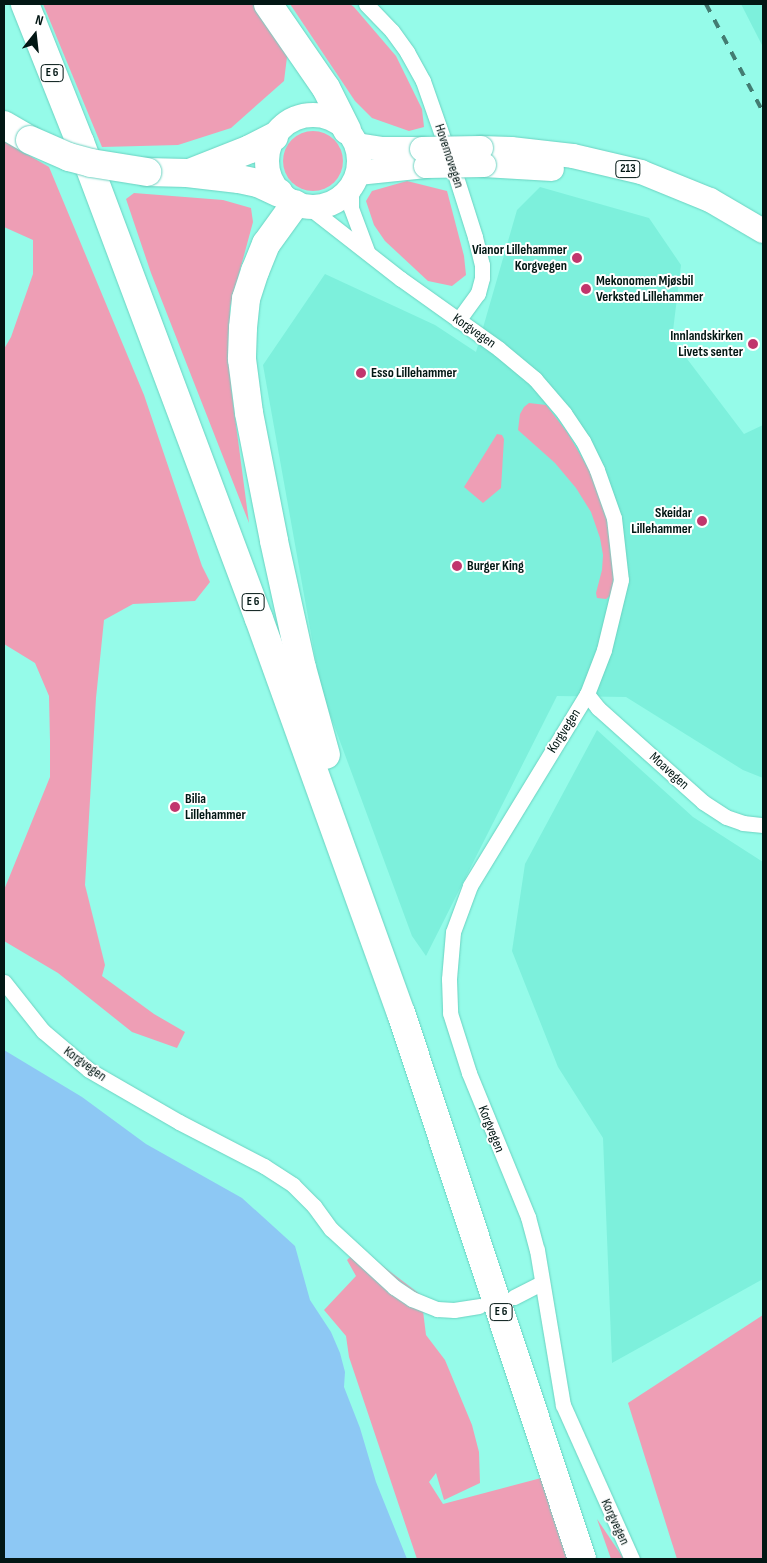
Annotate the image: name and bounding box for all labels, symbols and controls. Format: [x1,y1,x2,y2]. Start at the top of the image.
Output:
north arrow [10,10,60,60]
text: N [33,11,45,29]
road number: E 6 [40,64,64,82]
street label: Hovemovegen [431,122,467,190]
road number: 213 [614,160,642,178]
place label: Vianor Lillehammer Korgvegen [472,242,567,274]
marker: Vianor Lillehammer Korgvegen [571,252,583,264]
place label: Mekonomen Mjøsbil Verksted Lillehammer [596,273,703,306]
marker: Mekonomen Mjøsbil Verksted Lillehammer [580,283,592,295]
street label: Korgvegen [449,310,499,352]
place label: Innlandskirken Livets senter [670,328,743,361]
marker: Innlandskirken Livets senter [747,338,759,350]
place label: Esso Lillehammer [371,365,457,381]
marker: Esso Lillehammer [355,367,367,379]
place label: Skeidar Lillehammer [631,505,692,538]
marker: Skeidar Lillehammer [696,515,708,527]
place label: Burger King [467,558,524,574]
marker: Burger King [451,560,463,572]
road number: E 6 [240,592,266,612]
street label: Korgvegen [544,706,584,756]
street label: Moavegen [646,749,692,793]
place label: Bilia Lillehammer [185,791,246,824]
marker: Bilia Lillehammer [169,801,181,813]
street label: Korgvegen [60,1043,110,1085]
street label: Korgvegen [474,1103,508,1155]
road number: E 6 [488,1302,514,1321]
street label: Korgvegen [597,1496,633,1548]

